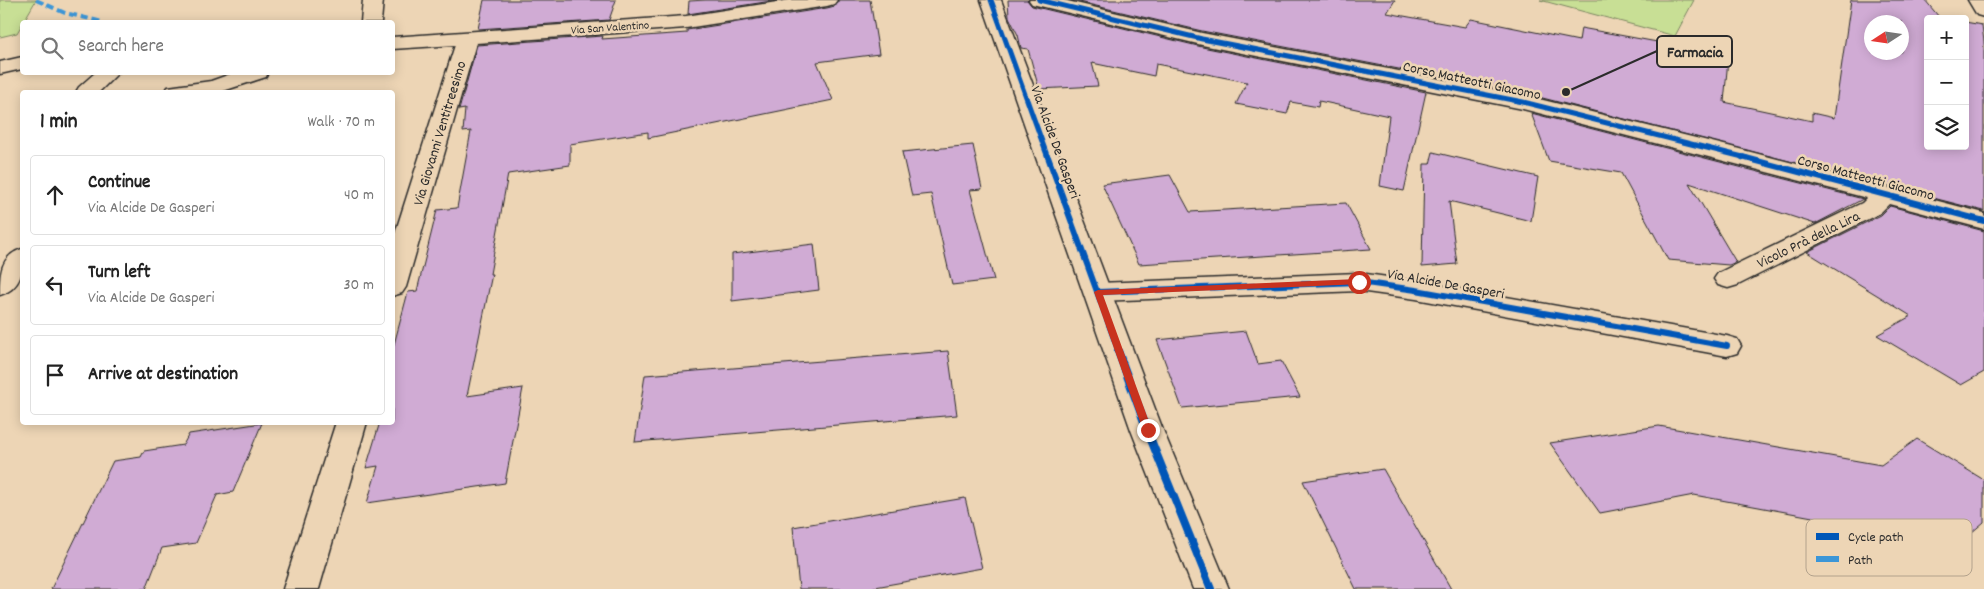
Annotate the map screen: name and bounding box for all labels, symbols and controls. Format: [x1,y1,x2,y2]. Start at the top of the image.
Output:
north arrow [1864,15,1909,60]
map controls [1924,15,1969,150]
button: + [1924,15,1969,60]
street label: Via San Valentino [571,17,650,40]
search box [20,20,395,75]
icon: search [38,34,66,62]
text: Search here [78,34,164,61]
callout: Farmacia [1657,36,1732,67]
text: Farmacia [1667,42,1724,65]
street label: Corso Matteotti Giacomo [1401,57,1543,107]
street label: Via Giovanni Ventitreesimo [408,58,473,209]
button: − [1924,60,1969,105]
street label: Via Alcide De Gasperi [1024,83,1085,202]
button: layers [1924,105,1969,150]
text: 1 min [40,108,77,138]
text: Walk · 70 m [307,111,375,134]
street label: Corso Matteotti Giacomo [1795,150,1937,208]
text: Continue [88,170,150,197]
icon: ahead [41,181,69,209]
text: 40 m [344,184,374,207]
text: Via Alcide De Gasperi [88,197,214,220]
street label: Vicolo Prà della Lira [1754,206,1865,275]
text: Turn left [88,260,151,287]
street label: Via Alcide De Gasperi [1385,264,1506,306]
icon: left [41,271,69,299]
route start [1348,271,1371,294]
text: 30 m [344,274,374,297]
text: Via Alcide De Gasperi [88,287,214,310]
icon: arrive [41,361,69,389]
text: Arrive at destination [88,362,238,389]
route end [1137,419,1160,442]
legend [1806,519,1972,576]
text: Cycle path [1848,528,1904,548]
text: Path [1848,551,1873,571]

